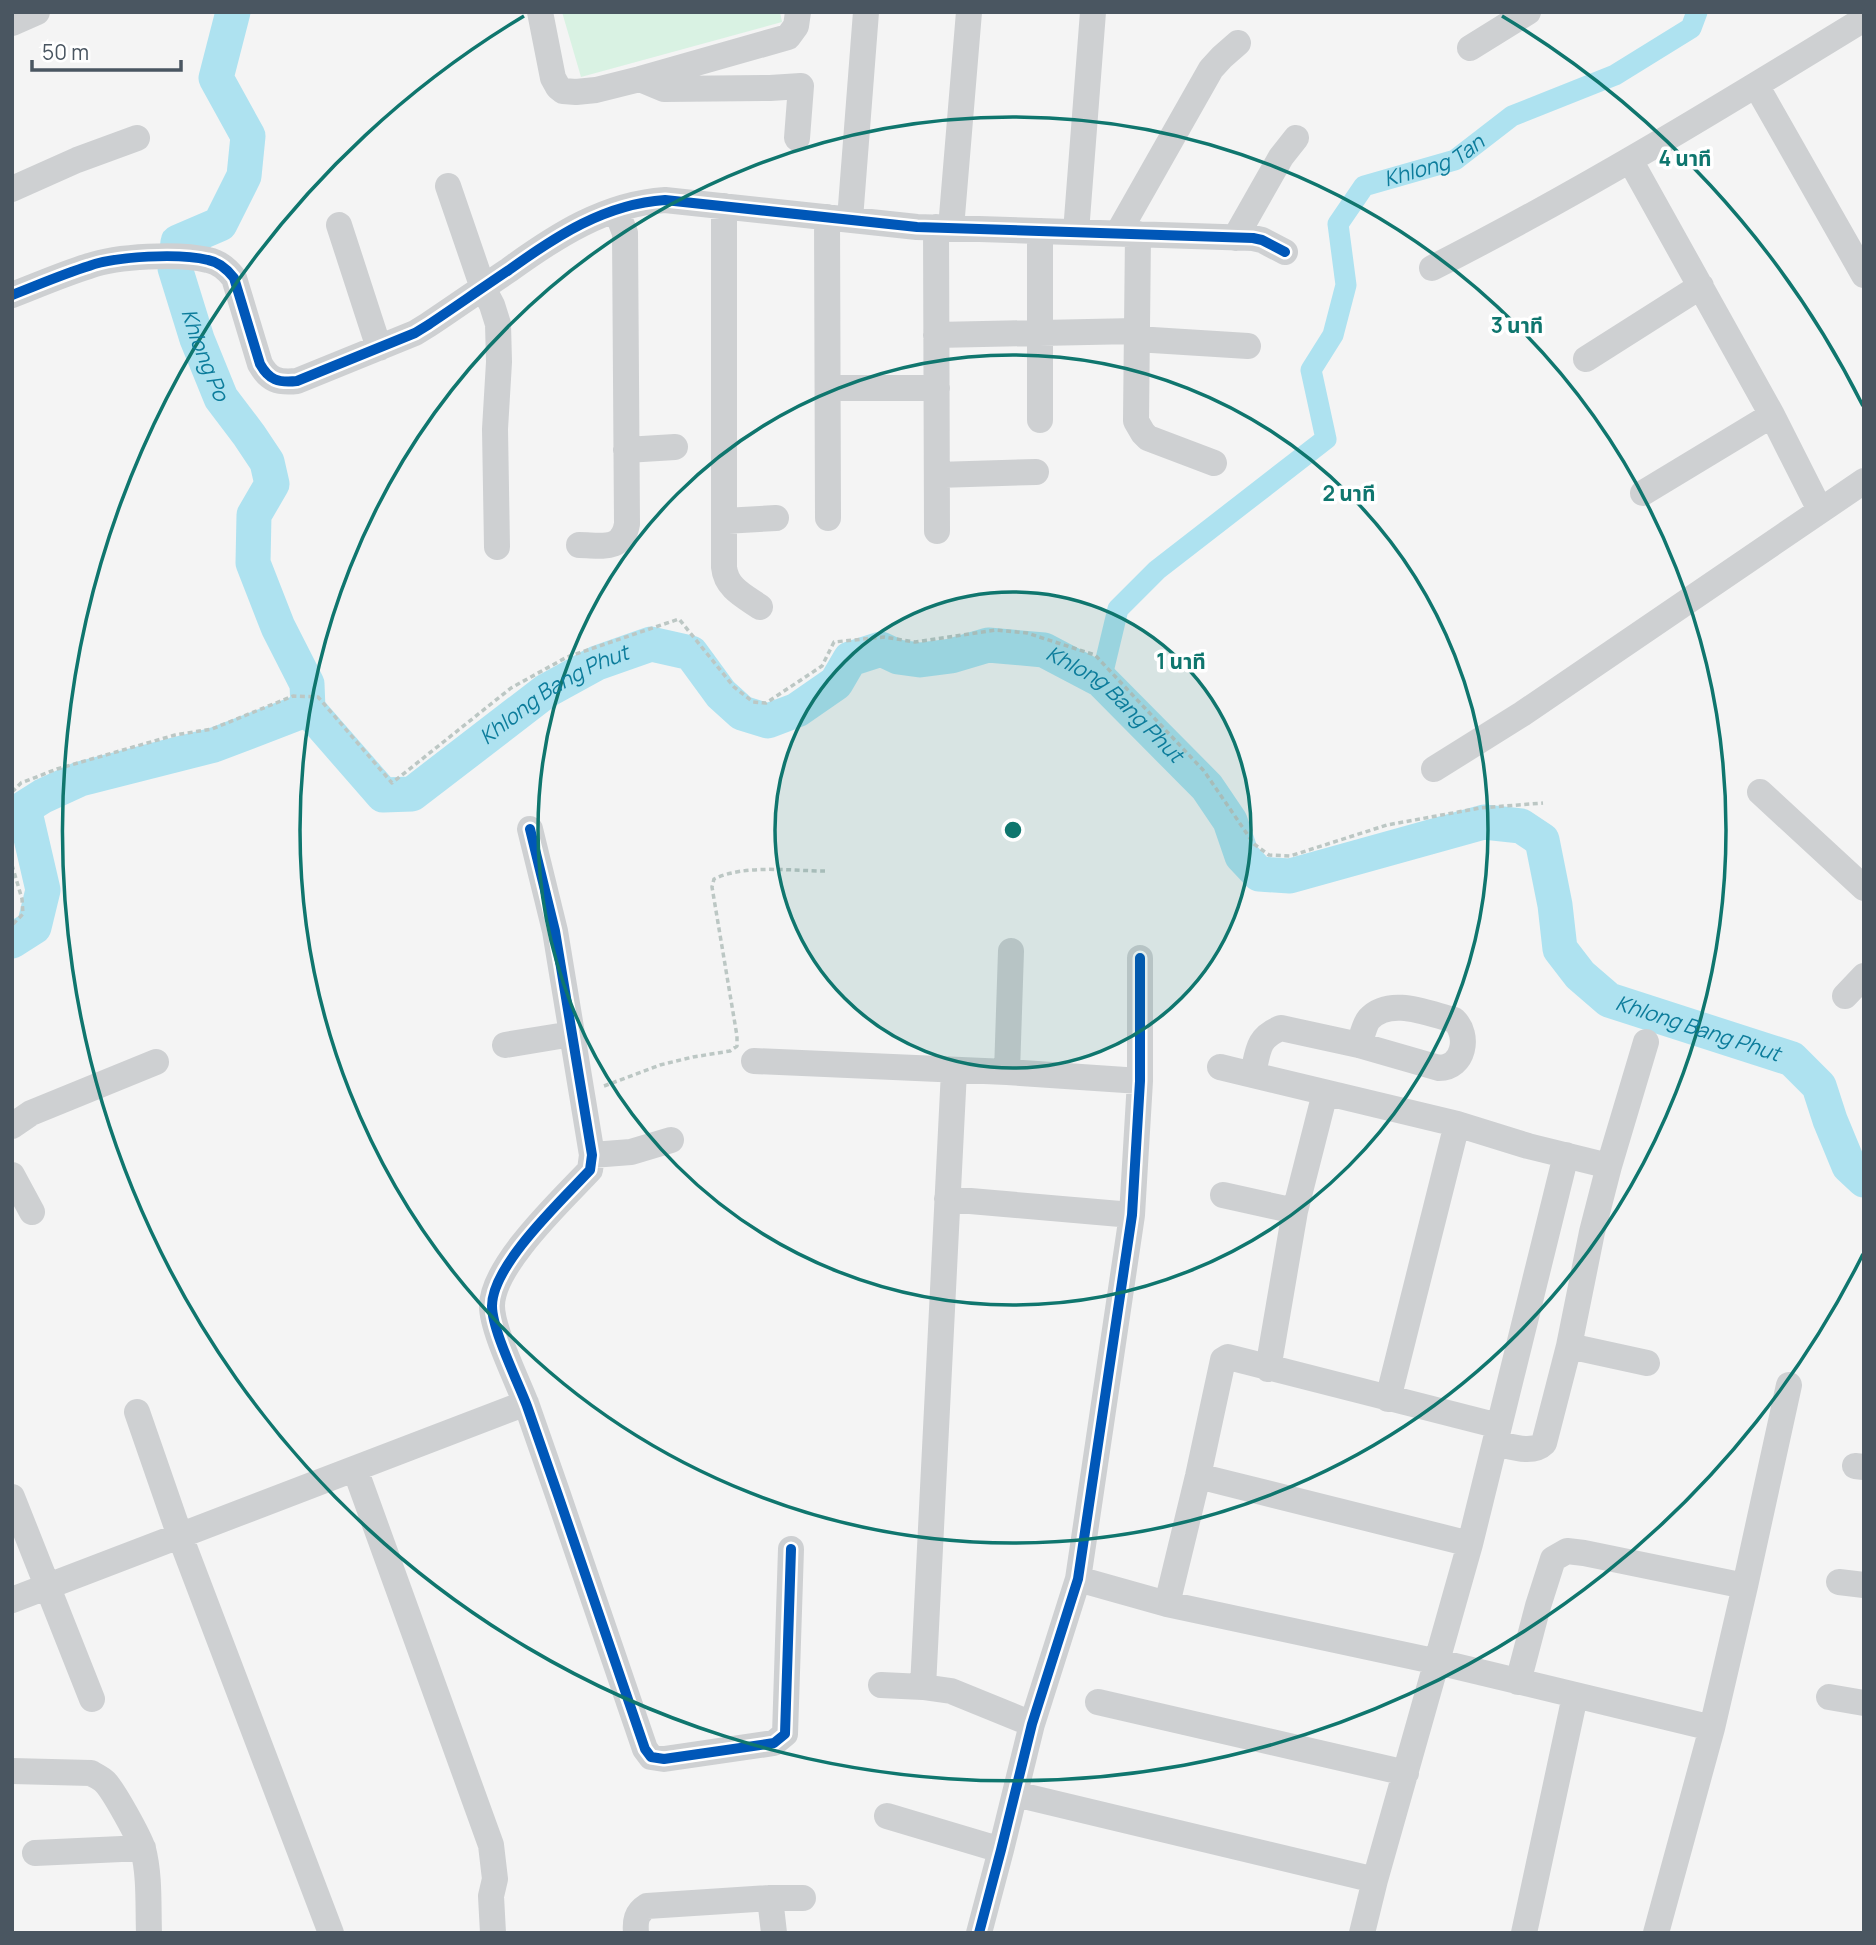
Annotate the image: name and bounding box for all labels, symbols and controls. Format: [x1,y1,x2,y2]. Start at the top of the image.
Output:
scale bar [32,28,180,72]
text: 50 m [42,38,89,66]
water label: Khlong Tan [1381,127,1491,193]
text: 4 นาที [1658,144,1712,172]
water label: Khlong Po [176,305,236,406]
text: 3 นาที [1491,311,1543,339]
text: 2 นาที [1323,479,1375,507]
water label: Khlong Bang Phut [473,637,635,750]
water label: Khlong Bang Phut [1042,639,1192,770]
text: 1 นาที [1156,647,1206,675]
centre of rings [1001,818,1025,842]
water label: Khlong Bang Phut [1612,988,1786,1068]

